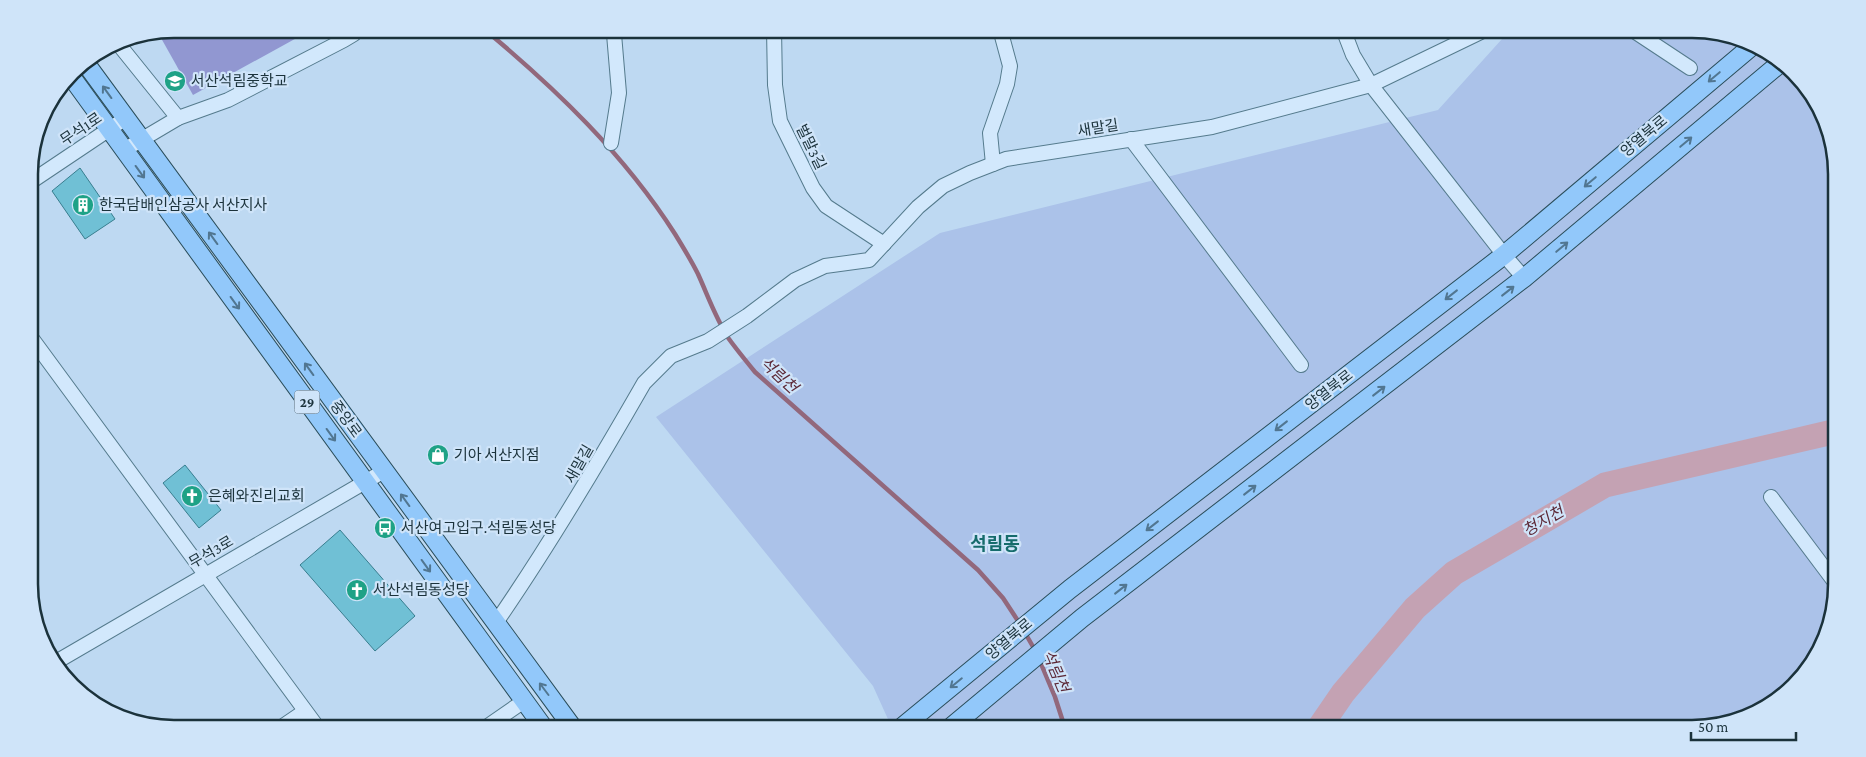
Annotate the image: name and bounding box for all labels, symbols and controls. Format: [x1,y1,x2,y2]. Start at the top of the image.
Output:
school or university icon: 서산석림중학교 [163,69,187,93]
one-way arrow [1708,71,1721,83]
place label: 서산석림중학교 [191,72,288,89]
one-way arrow [102,86,112,100]
street label: 무석1로 [57,109,105,149]
street label: 양열북로 [1618,112,1670,160]
street label: 새말길 [1076,117,1120,139]
street label: 벌말3길 [793,122,829,172]
one-way arrow [1679,137,1692,148]
one-way arrow [135,164,145,178]
one-way arrow [1584,176,1597,187]
building icon: 한국담배인삼공사 서산지사 [71,193,95,217]
place label: 한국담배인삼공사 서산지사 [99,197,268,213]
one-way arrow [208,231,218,245]
one-way arrow [1555,241,1568,253]
one-way arrow [1501,286,1514,297]
one-way arrow [1445,290,1458,301]
one-way arrow [230,296,240,310]
water label: 석림천 [757,354,803,398]
one-way arrow [304,362,314,376]
street label: 양열북로 [1302,367,1356,413]
one-way arrow [1372,385,1385,396]
road number: 29 [294,391,320,414]
street label: 중앙로 [327,398,365,440]
one-way arrow [1275,421,1288,432]
one-way arrow [325,427,336,441]
street label: 새말길 [562,442,596,486]
shop icon: 기아 서산지점 [426,443,450,467]
place label: 기아 서산지점 [454,447,540,463]
church icon: 은혜와진리교회 [180,484,204,508]
one-way arrow [1243,484,1256,495]
place label: 은혜와진리교회 [208,488,305,504]
one-way arrow [400,493,410,507]
water label: 청지천 [1520,501,1568,539]
bus stop icon: 서산여고입구.석림동성당 [373,516,397,540]
place label: 서산여고입구.석림동성당 [401,520,556,536]
one-way arrow [1146,520,1159,531]
street label: 무석3로 [186,533,236,571]
district label: 석림동 [970,534,1020,554]
one-way arrow [421,559,431,573]
church icon: 서산석림동성당 [345,578,369,602]
place label: 서산석림동성당 [373,582,470,598]
one-way arrow [1114,583,1127,594]
street label: 양열북로 [983,615,1035,663]
water label: 석림천 [1040,647,1073,697]
one-way arrow [950,677,963,688]
one-way arrow [538,683,549,696]
scale bar [1691,710,1796,742]
text: 50 m [1698,719,1728,735]

